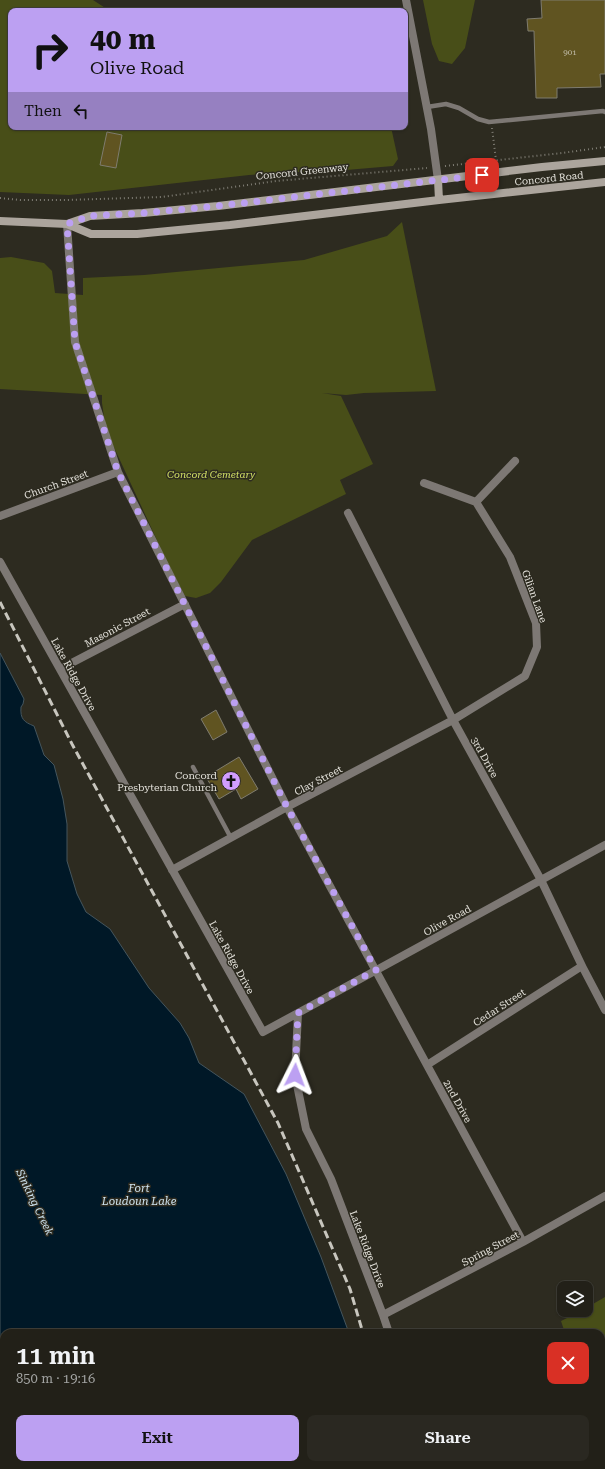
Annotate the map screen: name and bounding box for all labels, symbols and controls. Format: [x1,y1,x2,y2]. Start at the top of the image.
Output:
text: 40 m [90,23,155,56]
icon: right [24,24,76,76]
house number: 901 [563,48,577,57]
text: Olive Road [90,57,184,78]
icon: left [70,100,92,122]
text: Then [24,102,62,120]
pin [465,158,499,192]
street label: Concord Greenway [255,161,349,182]
icon: arrive [471,164,493,186]
street label: Concord Road [514,169,585,188]
street label: Church Street [23,468,90,501]
park label: Concord Cemetary [167,469,256,480]
street label: Gilian Lane [520,568,549,624]
street label: Masonic Street [83,606,152,649]
street label: Lake Ridge Drive [49,636,98,713]
street label: 3rd Drive [469,735,500,780]
street label: Clay Street [292,763,344,798]
place label: Concord Presbyterian Church [117,770,218,793]
church icon: Concord Presbyterian Church [220,770,242,792]
street label: Olive Road [422,903,473,938]
street label: Lake Ridge Drive [207,919,256,996]
street label: Cedar Street [471,986,528,1028]
position arrow [274,1054,316,1096]
street label: 2nd Drive [441,1078,474,1125]
water label: Sinking Creek [13,1166,56,1237]
water label: Fort Loudoun Lake [101,1182,177,1208]
street label: Lake Ridge Drive [348,1209,388,1290]
street label: Spring Street [460,1229,521,1268]
map controls [557,1281,593,1317]
button: layers [557,1281,593,1317]
text: 11 min [16,1342,95,1370]
button: close [547,1342,589,1384]
text: 850 m · 19:16 [16,1371,95,1386]
button: Exit [16,1415,299,1461]
button: Share [307,1415,589,1461]

